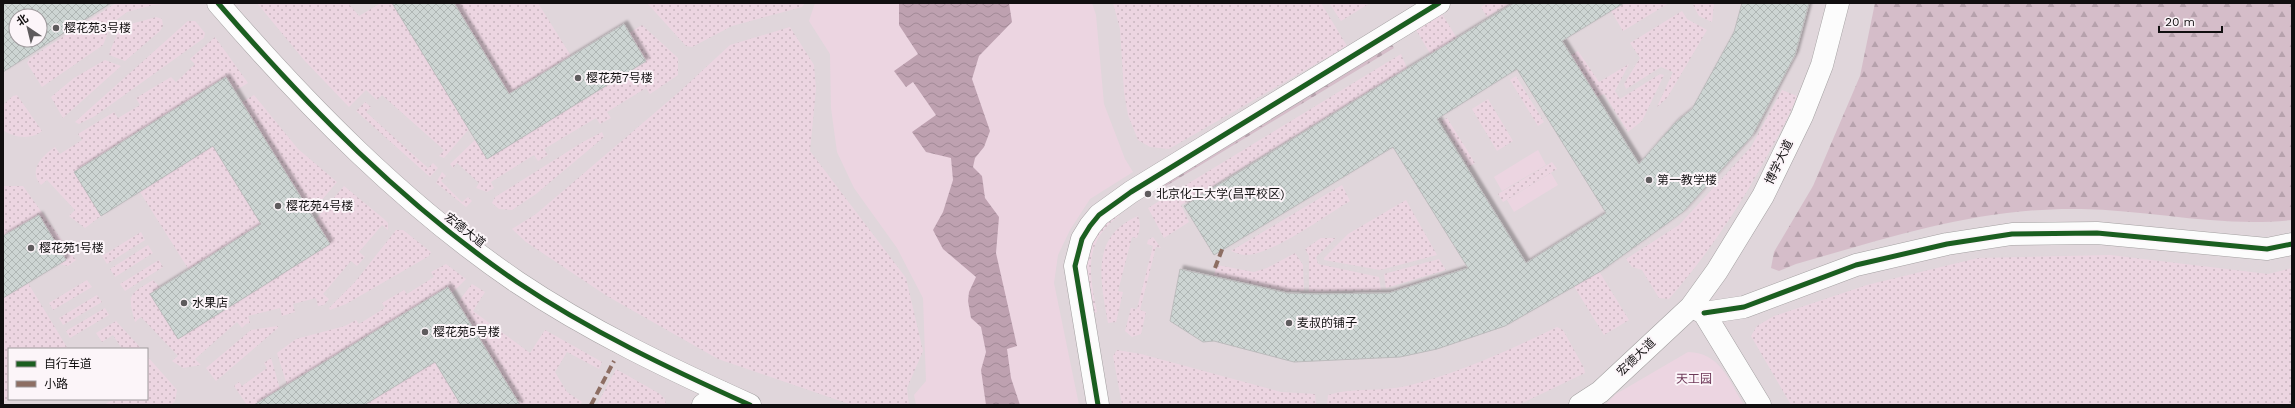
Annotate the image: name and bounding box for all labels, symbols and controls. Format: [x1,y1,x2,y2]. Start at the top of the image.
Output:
north arrow [8,8,48,48]
scale bar [2159,8,2222,34]
text: 北 [14,12,31,29]
text: 20 m [2165,15,2195,29]
place label: 樱花苑3号楼 [64,21,131,35]
marker: 樱花苑3号楼 [51,23,61,33]
place label: 樱花苑7号楼 [586,71,653,85]
marker: 樱花苑7号楼 [573,73,583,83]
street label: 博学大道 [1762,137,1796,187]
place label: 第一教学楼 [1657,173,1717,187]
marker: 第一教学楼 [1644,175,1654,185]
place label: 北京化工大学(昌平校区) [1156,187,1284,201]
marker: 北京化工大学(昌平校区) [1143,189,1153,199]
place label: 樱花苑4号楼 [286,199,353,213]
marker: 樱花苑4号楼 [273,201,283,211]
street label: 宏德大道 [442,210,488,250]
place label: 樱花苑1号楼 [39,241,104,255]
marker: 樱花苑1号楼 [26,243,36,253]
place label: 水果店 [192,296,228,310]
marker: 水果店 [179,298,189,308]
place label: 麦叔的铺子 [1297,316,1357,330]
marker: 麦叔的铺子 [1284,318,1294,328]
place label: 樱花苑5号楼 [433,325,500,339]
marker: 樱花苑5号楼 [420,327,430,337]
street label: 宏德大道 [1614,335,1658,379]
legend [8,348,148,400]
text: 自行车道 [44,357,92,371]
park label: 天工园 [1676,372,1712,386]
text: 小路 [44,377,68,391]

